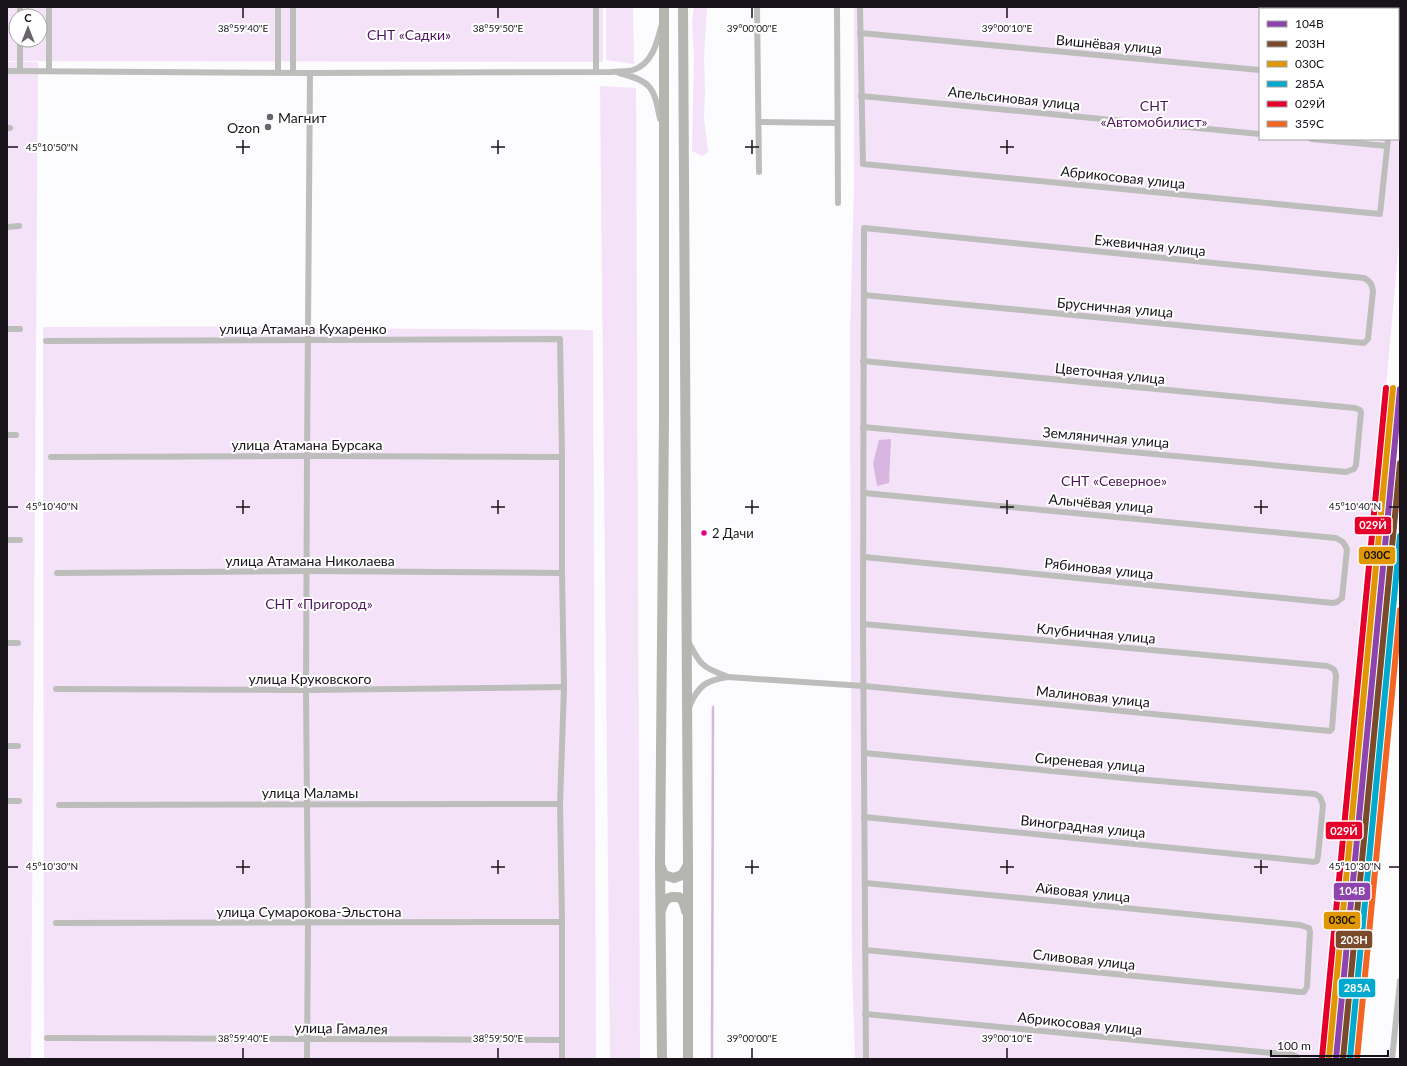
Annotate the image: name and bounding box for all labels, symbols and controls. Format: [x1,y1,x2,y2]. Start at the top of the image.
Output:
north arrow [8,8,48,48]
legend [1259,8,1399,140]
text: С [24,11,32,24]
text: 104В [1295,16,1324,31]
text: 38°59'40"E [218,22,268,34]
text: 38°59'50"E [473,22,523,34]
text: 39°00'00"E [727,22,777,34]
text: 39°00'10"E [982,22,1032,34]
park label: СНТ «Садки» [367,26,451,43]
street label: Вишнёвая улица [1055,31,1163,57]
text: 203Н [1295,36,1325,51]
text: 030C [1295,56,1324,71]
text: 285А [1295,76,1325,91]
street label: Апельсиновая улица [947,83,1081,113]
text: 029Й [1295,96,1325,111]
park label: СНТ «Автомобилист» [1100,97,1208,130]
place label: Магнит [278,109,327,126]
marker: Магнит [265,112,275,122]
text: 359С [1295,116,1324,131]
place label: Ozon [227,119,260,136]
marker: Ozon [263,122,273,132]
text: 45°10'50"N [26,141,78,153]
street label: Абрикосовая улица [1060,162,1186,192]
street label: Ежевичная улица [1093,231,1207,259]
street label: Брусничная улица [1056,293,1174,321]
street label: улица Атамана Кухаренко [219,320,387,337]
street label: Цветочная улица [1054,359,1166,387]
street label: Земляничная улица [1042,423,1170,451]
street label: улица Атамана Бурсака [232,436,383,453]
park label: СНТ «Северное» [1061,472,1167,489]
street label: Алычёвая улица [1048,490,1154,516]
text: 45°10'40"N [26,500,78,512]
text: 45°10'40"N [1329,500,1381,512]
line badge: 029Й [1354,516,1392,535]
text: 029Й [1359,518,1387,531]
place label: 2 Дачи [712,525,754,541]
marker: 2 Дачи [699,528,709,538]
line badge: 030C [1358,546,1396,565]
text: 030C [1364,548,1391,561]
street label: улица Атамана Николаева [225,552,395,569]
street label: Рябиновая улица [1044,554,1154,582]
park label: СНТ «Пригород» [265,595,373,612]
street label: Клубничная улица [1036,619,1156,647]
street label: улица Круковского [249,670,371,687]
street label: Малиновая улица [1035,682,1151,710]
street label: Сиреневая улица [1034,749,1146,775]
street label: улица Маламы [262,784,358,801]
street label: Виноградная улица [1020,811,1146,841]
line badge: 029Й [1325,821,1363,840]
text: 029Й [1330,824,1358,837]
text: 45°10'30"N [26,860,78,872]
text: 45°10'30"N [1329,860,1381,872]
street label: Айвовая улица [1035,879,1131,905]
line badge: 104В [1333,882,1371,901]
text: 104В [1339,884,1365,897]
street label: улица Сумарокова-Эльстона [217,903,401,920]
line badge: 030C [1323,911,1361,930]
text: 030C [1329,913,1356,926]
line badge: 203Н [1335,930,1373,949]
text: 203Н [1340,933,1368,946]
street label: Сливовая улица [1032,945,1136,973]
line badge: 285А [1338,978,1376,998]
text: 285А [1344,981,1371,994]
street label: Абрикосовая улица [1017,1008,1143,1038]
street label: улица Гамалея [294,1019,388,1037]
text: 38°59'40"E [218,1032,268,1044]
text: 38°59'50"E [473,1032,523,1044]
text: 39°00'00"E [727,1032,777,1044]
text: 39°00'10"E [982,1032,1032,1044]
scale bar [1271,1032,1388,1058]
text: 100 m [1277,1038,1311,1053]

